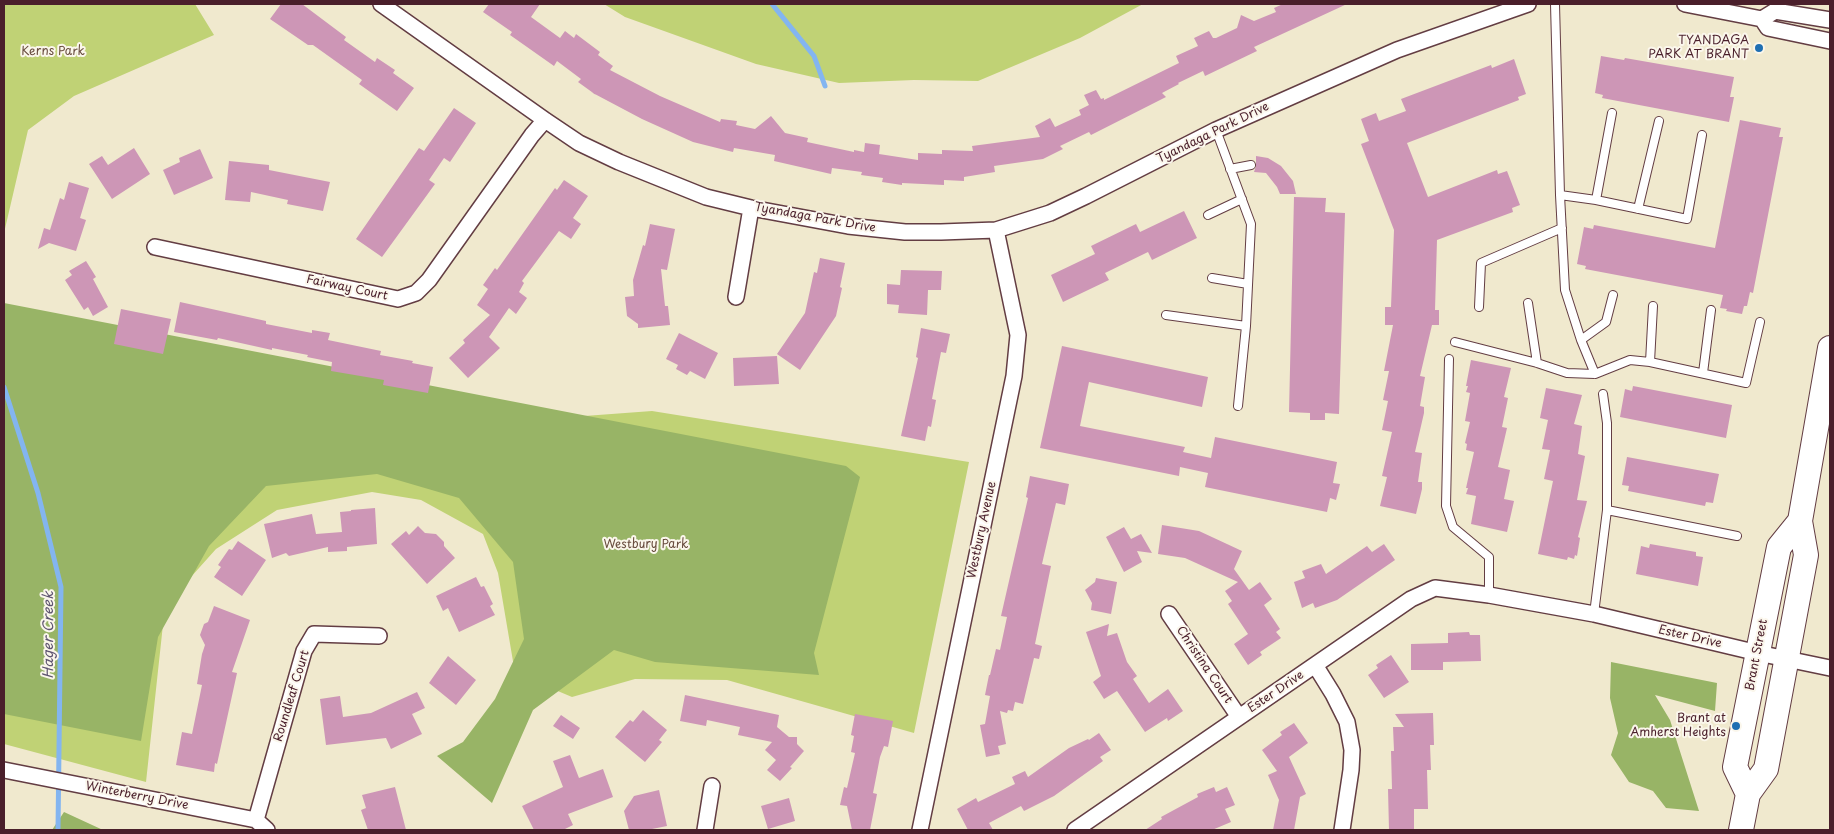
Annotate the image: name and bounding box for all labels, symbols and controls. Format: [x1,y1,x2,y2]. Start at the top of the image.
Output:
place label: TYANDAGA PARK AT BRANT [1648,34,1749,62]
marker: TYANDAGA PARK AT BRANT [1753,42,1765,54]
park label: Kerns Park [21,45,85,59]
street label: Tyandaga Park Drive [1154,100,1272,166]
street label: Tyandaga Park Drive [753,200,877,236]
street label: Fairway Court [305,272,389,304]
street label: Westbury Avenue [965,480,999,580]
park label: Westbury Park [604,538,688,552]
water label: Hager Creek [41,591,57,679]
street label: Brant Street [1743,618,1771,692]
street label: Ester Drive [1657,623,1723,651]
street label: Christina Court [1173,624,1235,706]
street label: Roundleaf Court [271,649,313,743]
street label: Ester Drive [1245,668,1307,716]
place label: Brant at Amherst Heights [1630,712,1726,740]
marker: Brant at Amherst Heights [1730,720,1742,732]
street label: Winterberry Drive [84,779,190,813]

